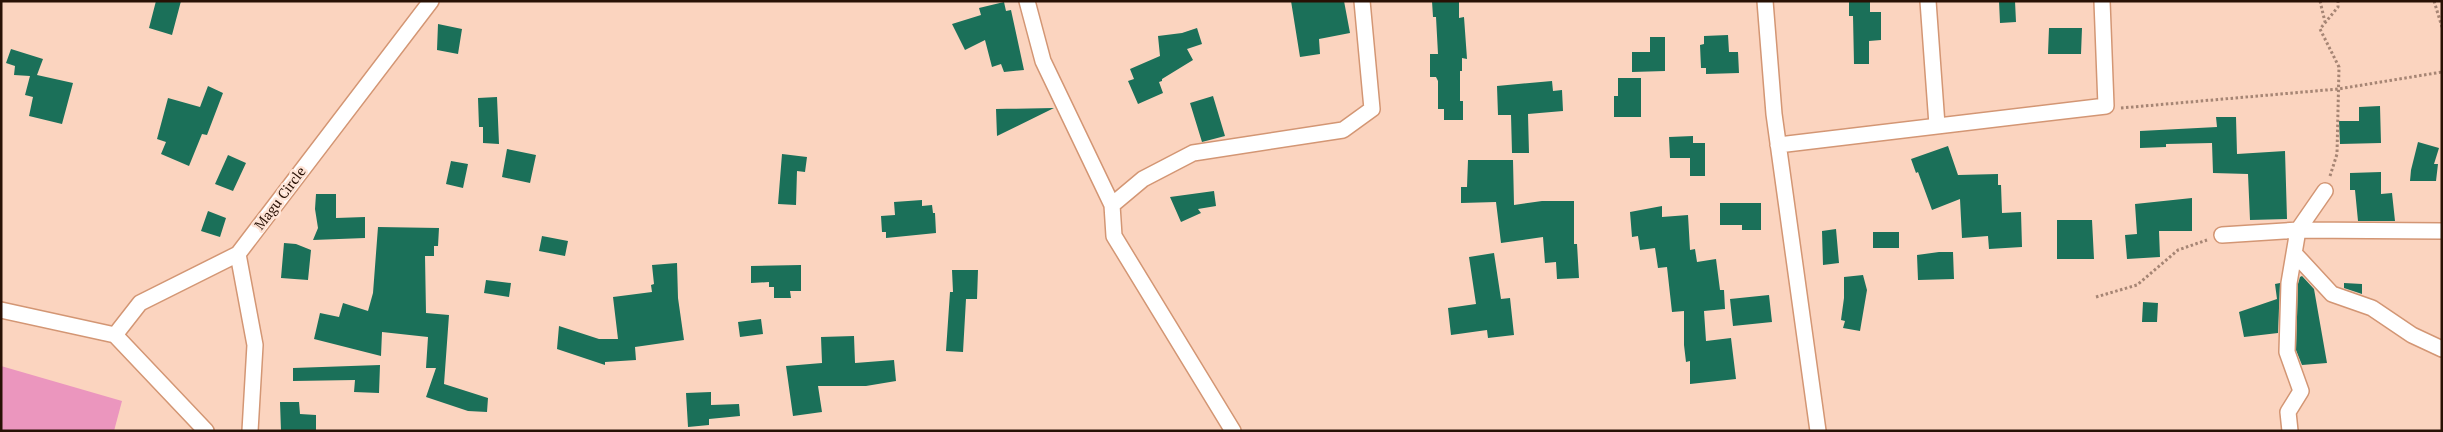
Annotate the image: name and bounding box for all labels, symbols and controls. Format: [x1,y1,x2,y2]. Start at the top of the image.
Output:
street label: Magu Circle [250,162,310,233]

